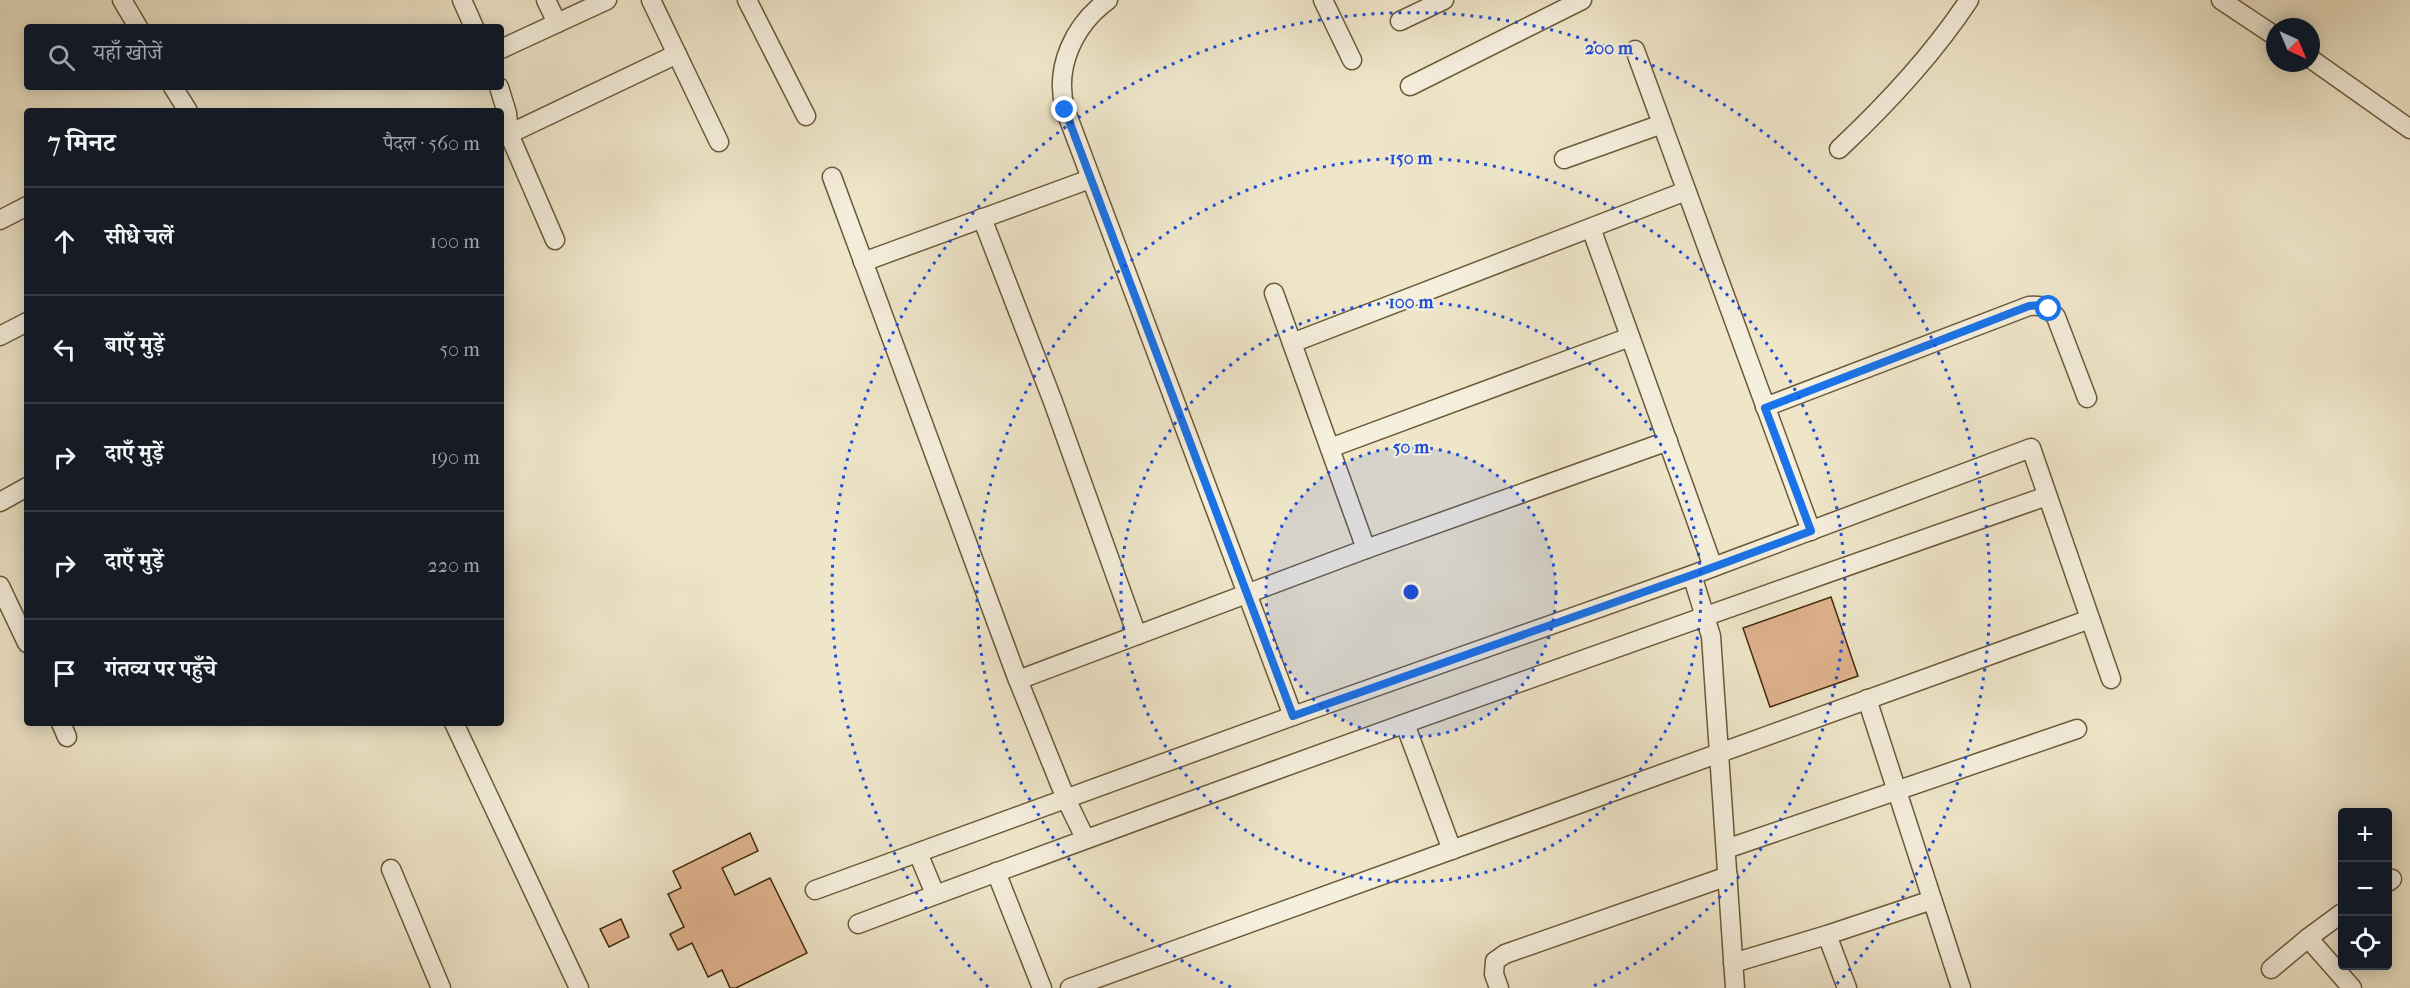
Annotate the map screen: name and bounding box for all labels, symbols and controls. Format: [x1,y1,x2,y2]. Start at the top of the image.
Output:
north arrow [2266,18,2320,72]
search box [24,24,504,90]
text: 200 m [1585,38,1634,59]
text: यहाँ खोजें [93,40,162,66]
icon: search [45,41,78,74]
route end [1051,96,1077,122]
text: 7 मिनट [48,127,115,158]
text: पैदल · 560 m [383,132,480,155]
text: 150 m [1390,148,1433,169]
text: सीधे चलें [105,224,174,250]
icon: ahead [48,225,81,258]
text: 100 m [430,230,480,253]
text: 100 m [1388,292,1435,313]
route start [2035,295,2061,321]
text: बाएँ मुड़ें [105,332,164,358]
icon: left [48,333,81,366]
text: 50 m [439,338,480,361]
text: 50 m [1393,437,1430,458]
text: दाएँ मुड़ें [105,440,164,466]
icon: right [48,441,81,474]
text: 190 m [430,446,480,469]
text: दाएँ मुड़ें [105,548,164,574]
icon: right [48,549,81,582]
text: 220 m [427,554,480,577]
centre of rings [1401,582,1421,602]
text: गंतव्य पर पहुँचे [105,656,216,682]
icon: arrive [48,657,81,690]
map controls [2338,808,2392,970]
button: + [2338,808,2392,862]
button: − [2338,862,2392,916]
button: locate [2338,916,2392,970]

